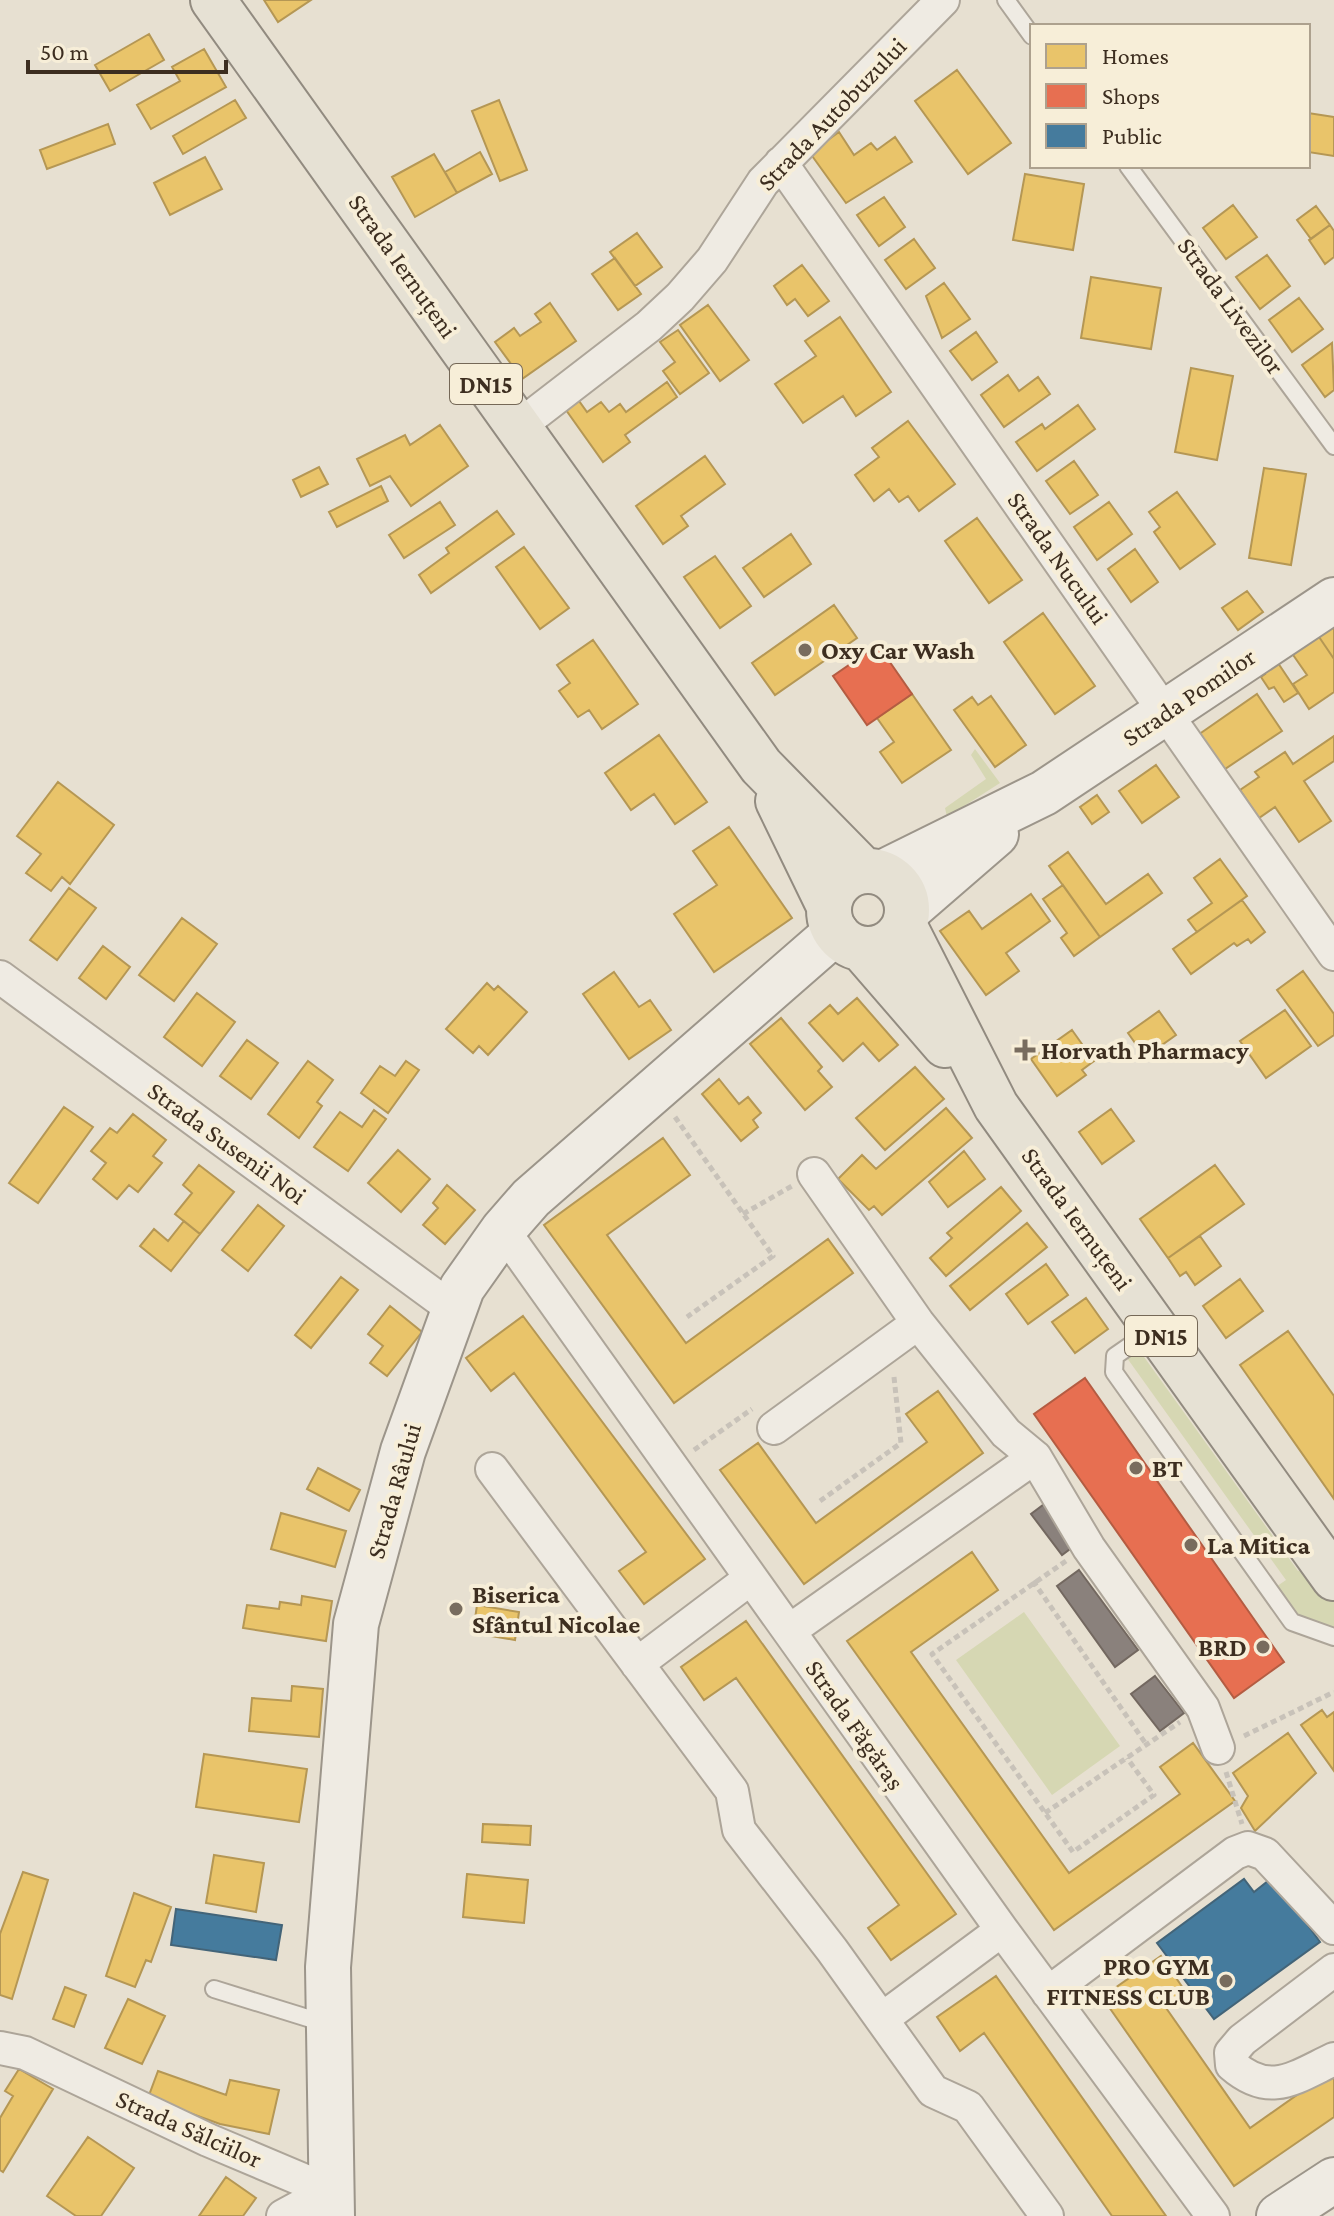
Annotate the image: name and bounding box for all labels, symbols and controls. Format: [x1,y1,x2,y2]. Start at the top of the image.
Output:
scale bar [28,24,226,74]
legend [1030,24,1310,168]
street label: Strada Autobuzului [752,31,912,196]
text: 50 m [40,38,89,65]
text: Homes [1102,42,1169,69]
text: Shops [1102,82,1160,109]
text: Public [1102,122,1162,149]
street label: Strada Iernuțeni [342,188,463,344]
street label: Strada Livezilor [1172,232,1290,380]
road number: DN15 [450,364,522,404]
street label: Strada Nucului [1002,486,1114,630]
place label: Oxy Car Wash [821,636,975,665]
marker: Oxy Car Wash [796,641,814,659]
street label: Strada Pomilor [1117,642,1261,752]
place label: Horvath Pharmacy [1041,1036,1249,1065]
marker: Horvath Pharmacy [1016,1041,1034,1059]
street label: Strada Susenii Noi [142,1076,312,1210]
street label: Strada Iernuțeni [1015,1142,1139,1297]
road number: DN15 [1125,1316,1197,1356]
street label: Strada Râului [361,1420,427,1562]
place label: BT [1152,1454,1183,1483]
marker: BT [1127,1459,1145,1477]
place label: La Mitica [1207,1531,1310,1560]
marker: La Mitica [1182,1536,1200,1554]
place label: Biserica Sfântul Nicolae [472,1580,640,1639]
marker: Biserica Sfântul Nicolae [447,1600,465,1618]
place label: BRD [1198,1633,1247,1662]
marker: BRD [1254,1638,1272,1656]
street label: Strada Făgăraș [799,1654,910,1796]
place label: PRO GYM FITNESS CLUB [1046,1952,1210,2011]
marker: PRO GYM FITNESS CLUB [1217,1972,1235,1990]
street label: Strada Sălciilor [112,2084,266,2174]

